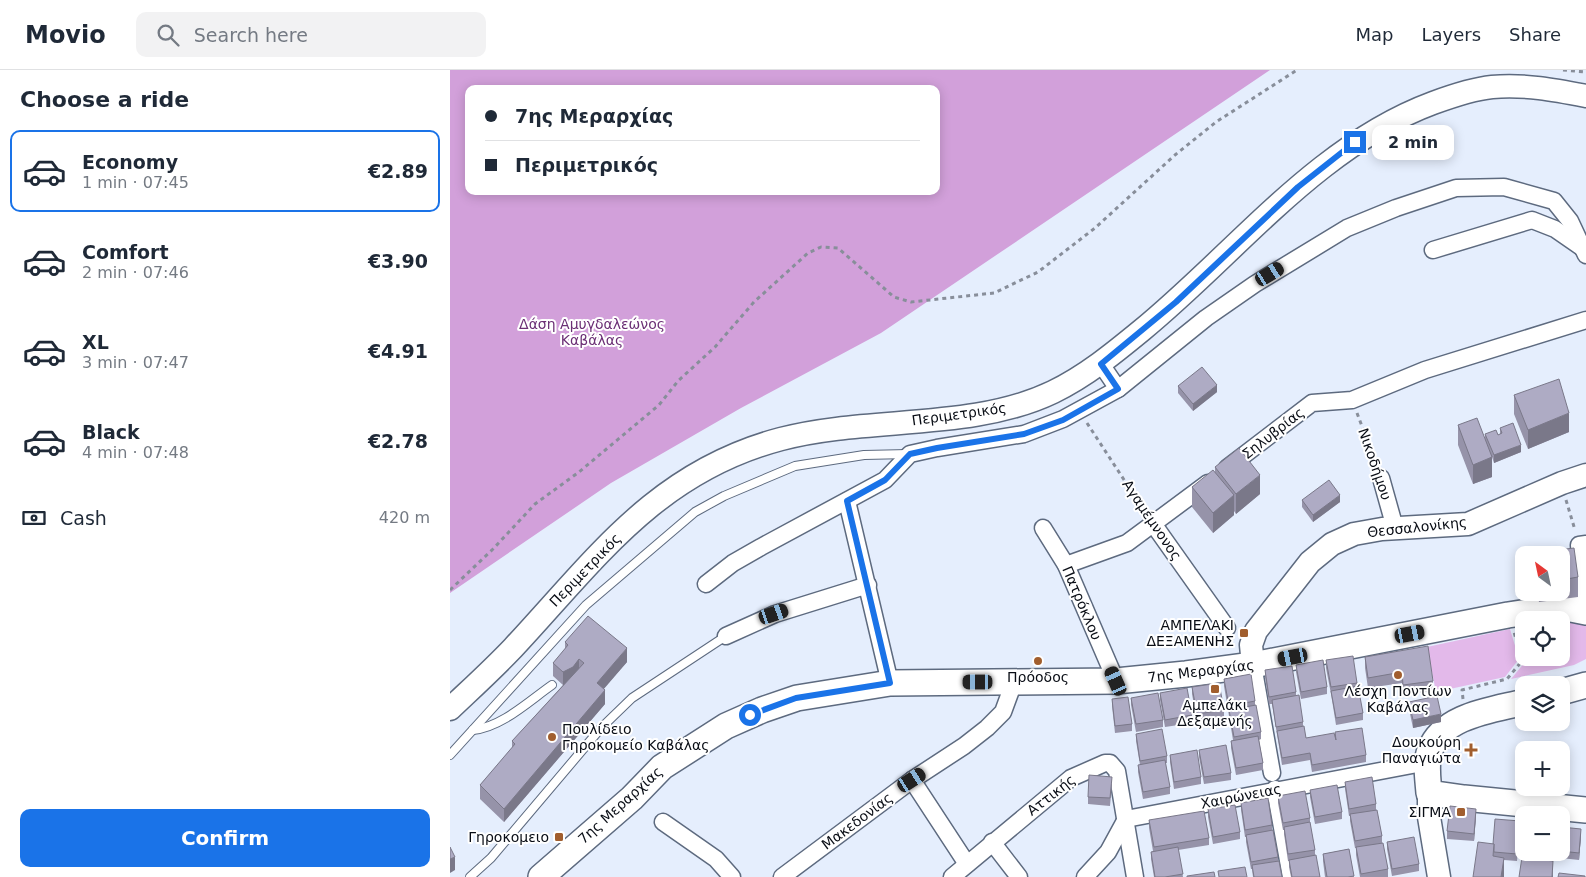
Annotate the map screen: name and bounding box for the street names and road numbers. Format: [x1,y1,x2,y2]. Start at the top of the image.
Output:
street label: Περιμετρικός [911,399,1007,429]
street label: Σηλυβρίας [1239,404,1307,462]
street label: Νικοδήμου [1355,426,1395,502]
street label: Αγαμέμνονος [1119,477,1185,563]
street label: Θεσσαλονίκης [1366,514,1468,540]
street label: Περιμετρικός [546,530,624,610]
street label: Πατρόκλου [1059,564,1105,642]
street label: 7ης Μεραρχίας [1147,657,1255,685]
street label: 7ης Μεραρχίας [575,763,665,847]
street label: Αττικής [1024,771,1078,819]
street label: Χαιρώνειας [1199,780,1283,812]
street label: Μακεδονίας [819,789,895,853]

